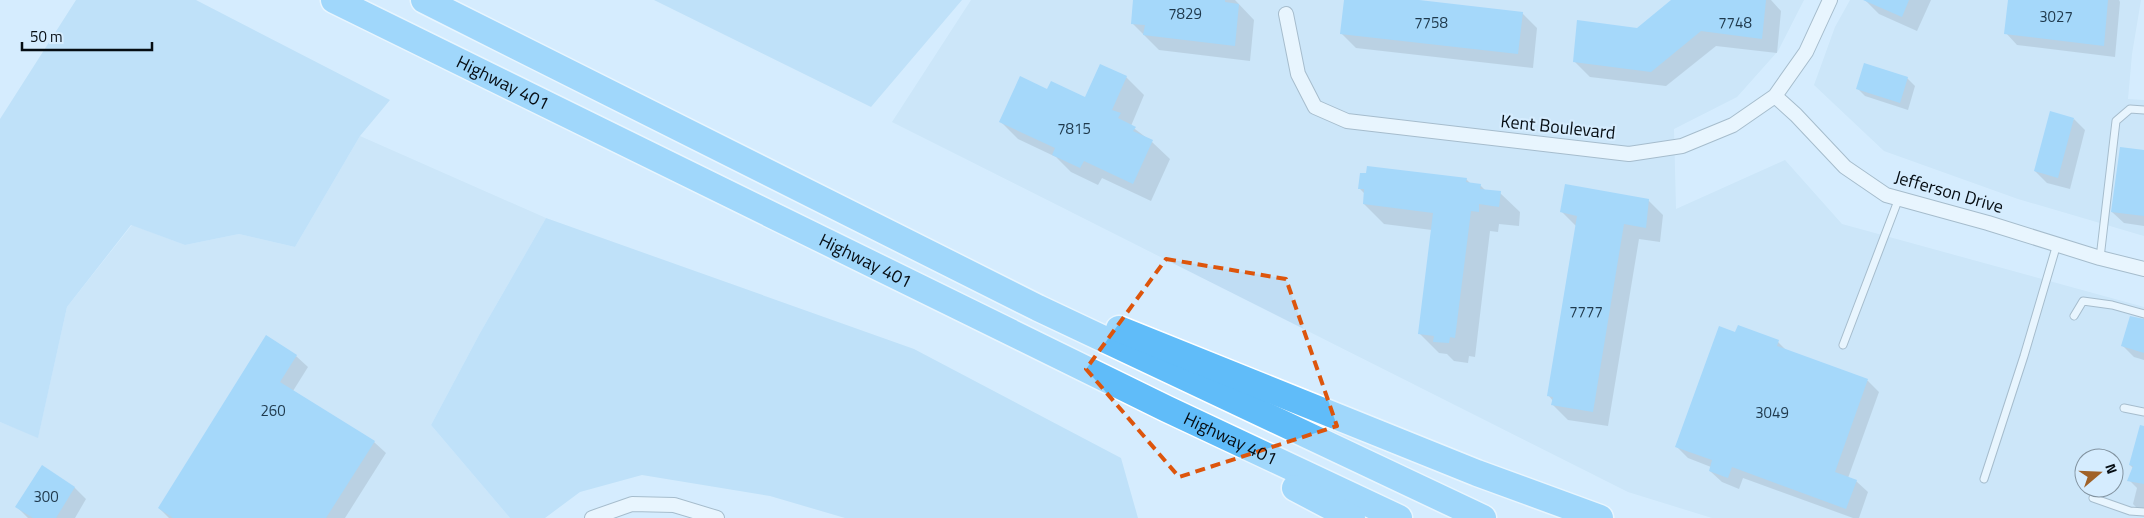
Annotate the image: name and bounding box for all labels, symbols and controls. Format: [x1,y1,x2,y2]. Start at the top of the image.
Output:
house number: 7829 [1168,2,1202,25]
house number: 3027 [2039,5,2073,28]
house number: 7758 [1414,11,1448,34]
house number: 7748 [1718,11,1752,34]
scale bar [22,20,152,52]
text: 50 m [30,25,63,48]
street label: Highway 401 [452,48,554,117]
street label: Kent Boulevard [1499,107,1617,146]
house number: 7815 [1057,117,1091,140]
street label: Jefferson Drive [1892,163,2007,220]
street label: Highway 401 [815,226,917,295]
house number: 7777 [1569,300,1603,323]
house number: 260 [260,399,286,422]
house number: 3049 [1755,401,1789,424]
street label: Highway 401 [1179,405,1282,472]
north arrow [2074,448,2124,498]
text: N [2100,461,2123,477]
house number: 300 [33,485,59,508]

